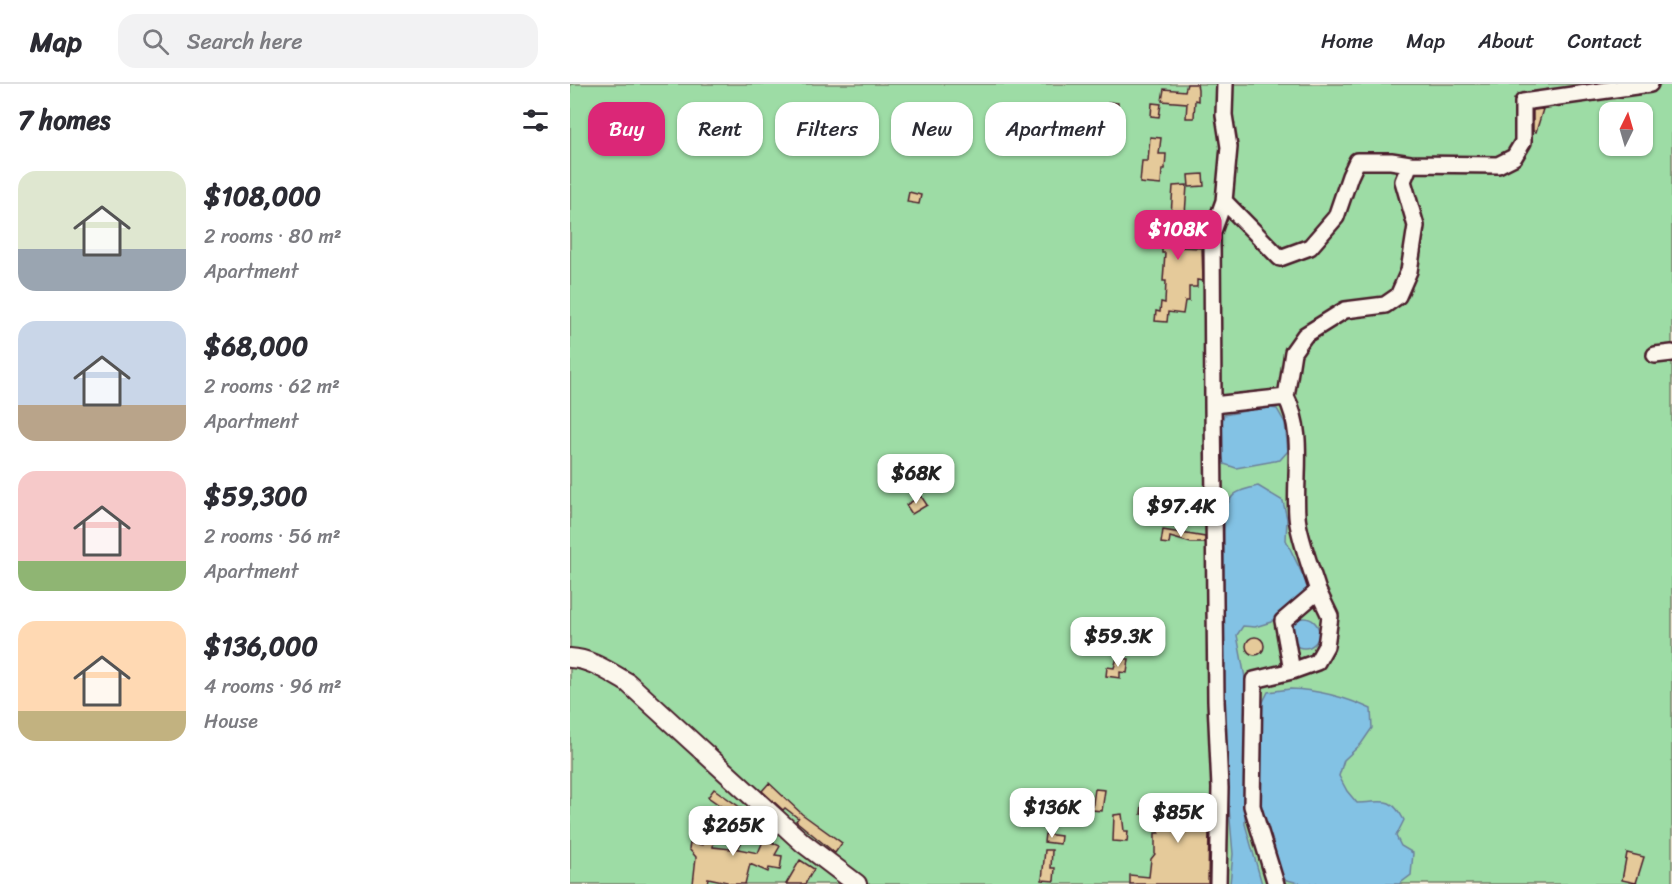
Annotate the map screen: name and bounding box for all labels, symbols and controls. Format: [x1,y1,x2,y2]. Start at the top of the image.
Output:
search box [118,14,538,68]
text: Map [30,17,82,66]
text: Search here [187,22,303,61]
text: Home [1321,22,1373,60]
text: Map [1406,22,1445,60]
text: About [1478,22,1535,60]
text: Contact [1568,22,1642,60]
icon: search [139,25,172,58]
text: 7 homes [18,97,110,143]
chip: Buy [588,102,665,156]
chip: Rent [677,102,763,156]
chip: Filters [775,102,879,156]
chip: New [891,102,973,156]
chip: Apartment [985,102,1126,156]
north arrow [1599,102,1653,156]
map controls [1599,102,1653,156]
icon: filters [519,104,552,137]
text: $108,000 [204,173,321,219]
icon: home [66,195,138,267]
pin: $108K [1136,210,1220,261]
text: $108K [1149,212,1207,247]
text: 2 rooms · 80 m² [204,219,342,254]
text: Apartment [204,254,298,289]
text: $68,000 [204,323,308,369]
icon: home [66,345,138,417]
text: 2 rooms · 62 m² [204,369,340,404]
text: Apartment [204,404,298,439]
pin: $68K [880,454,952,505]
text: $68K [891,456,941,491]
text: $59,300 [204,473,307,519]
pin: $97.4K [1132,487,1230,538]
text: $97.4K [1147,489,1215,524]
icon: home [66,495,138,567]
text: 2 rooms · 56 m² [204,519,341,554]
text: Apartment [204,554,298,589]
pin: $59.3K [1069,617,1167,668]
text: $59.3K [1084,619,1152,654]
text: $136,000 [204,623,318,669]
icon: home [66,645,138,717]
text: 4 rooms · 96 m² [204,669,342,704]
text: House [204,704,258,739]
pin: $136K [1010,788,1094,839]
text: $136K [1024,790,1080,825]
pin: $85K [1142,793,1214,844]
text: $85K [1153,795,1203,830]
pin: $265K [691,806,775,857]
text: $265K [703,808,763,843]

